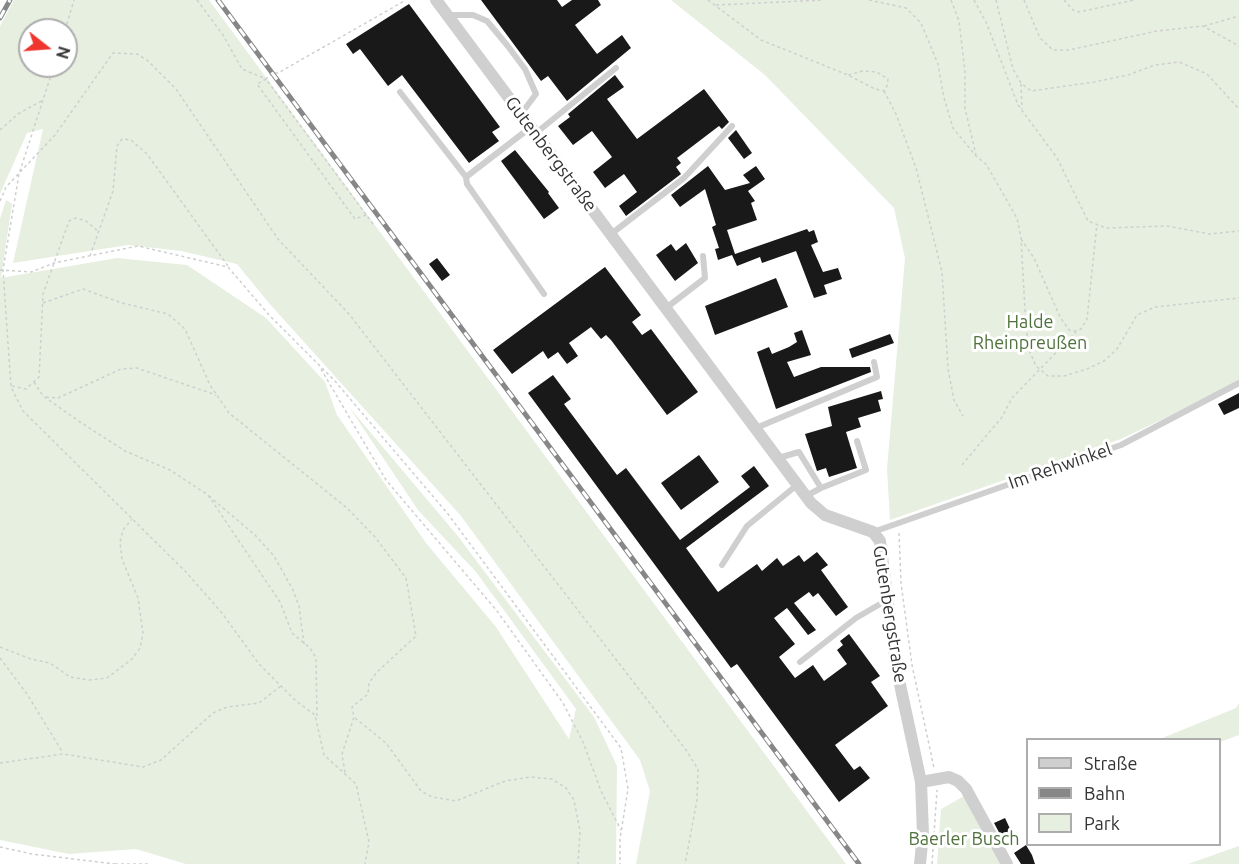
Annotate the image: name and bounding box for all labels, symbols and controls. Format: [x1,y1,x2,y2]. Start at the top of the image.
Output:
north arrow [18,18,78,78]
text: N [53,44,74,61]
street label: Gutenbergstraße [501,92,601,216]
park label: Halde Rheinpreußen [973,311,1087,354]
street label: Im Rehwinkel [1006,438,1114,494]
street label: Gutenbergstraße [868,544,912,684]
legend [1026,738,1221,846]
text: Straße [1084,753,1137,773]
text: Bahn [1084,783,1125,803]
text: Park [1084,813,1120,833]
park label: Baerler Busch [908,828,1020,850]

